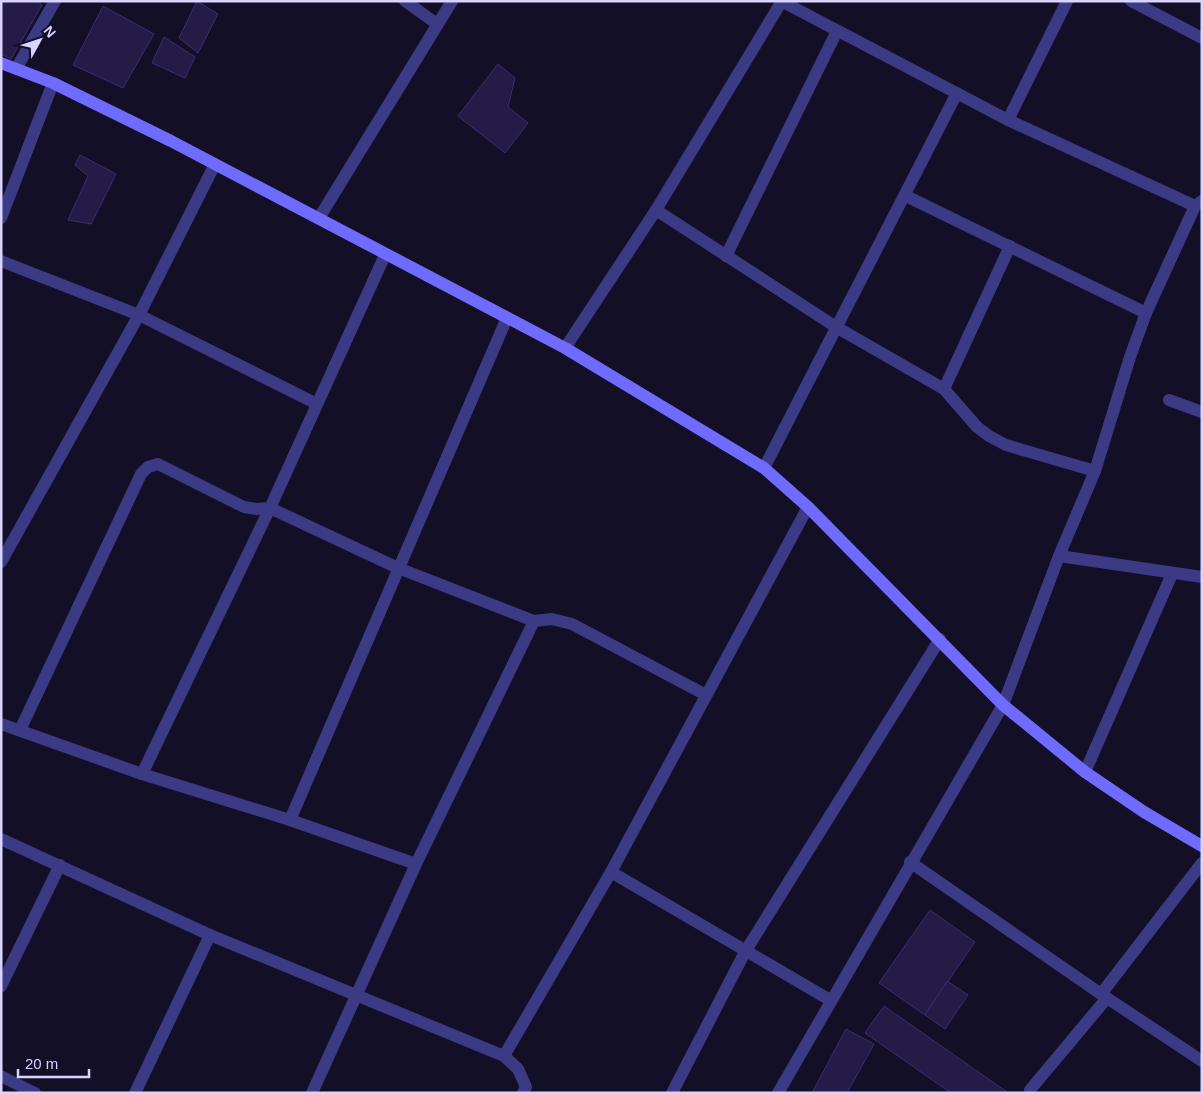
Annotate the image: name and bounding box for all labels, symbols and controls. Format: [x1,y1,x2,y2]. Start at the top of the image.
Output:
north arrow [15,15,65,65]
text: N [41,23,59,41]
scale bar [18,1046,89,1078]
text: 20 m [25,1055,58,1072]

